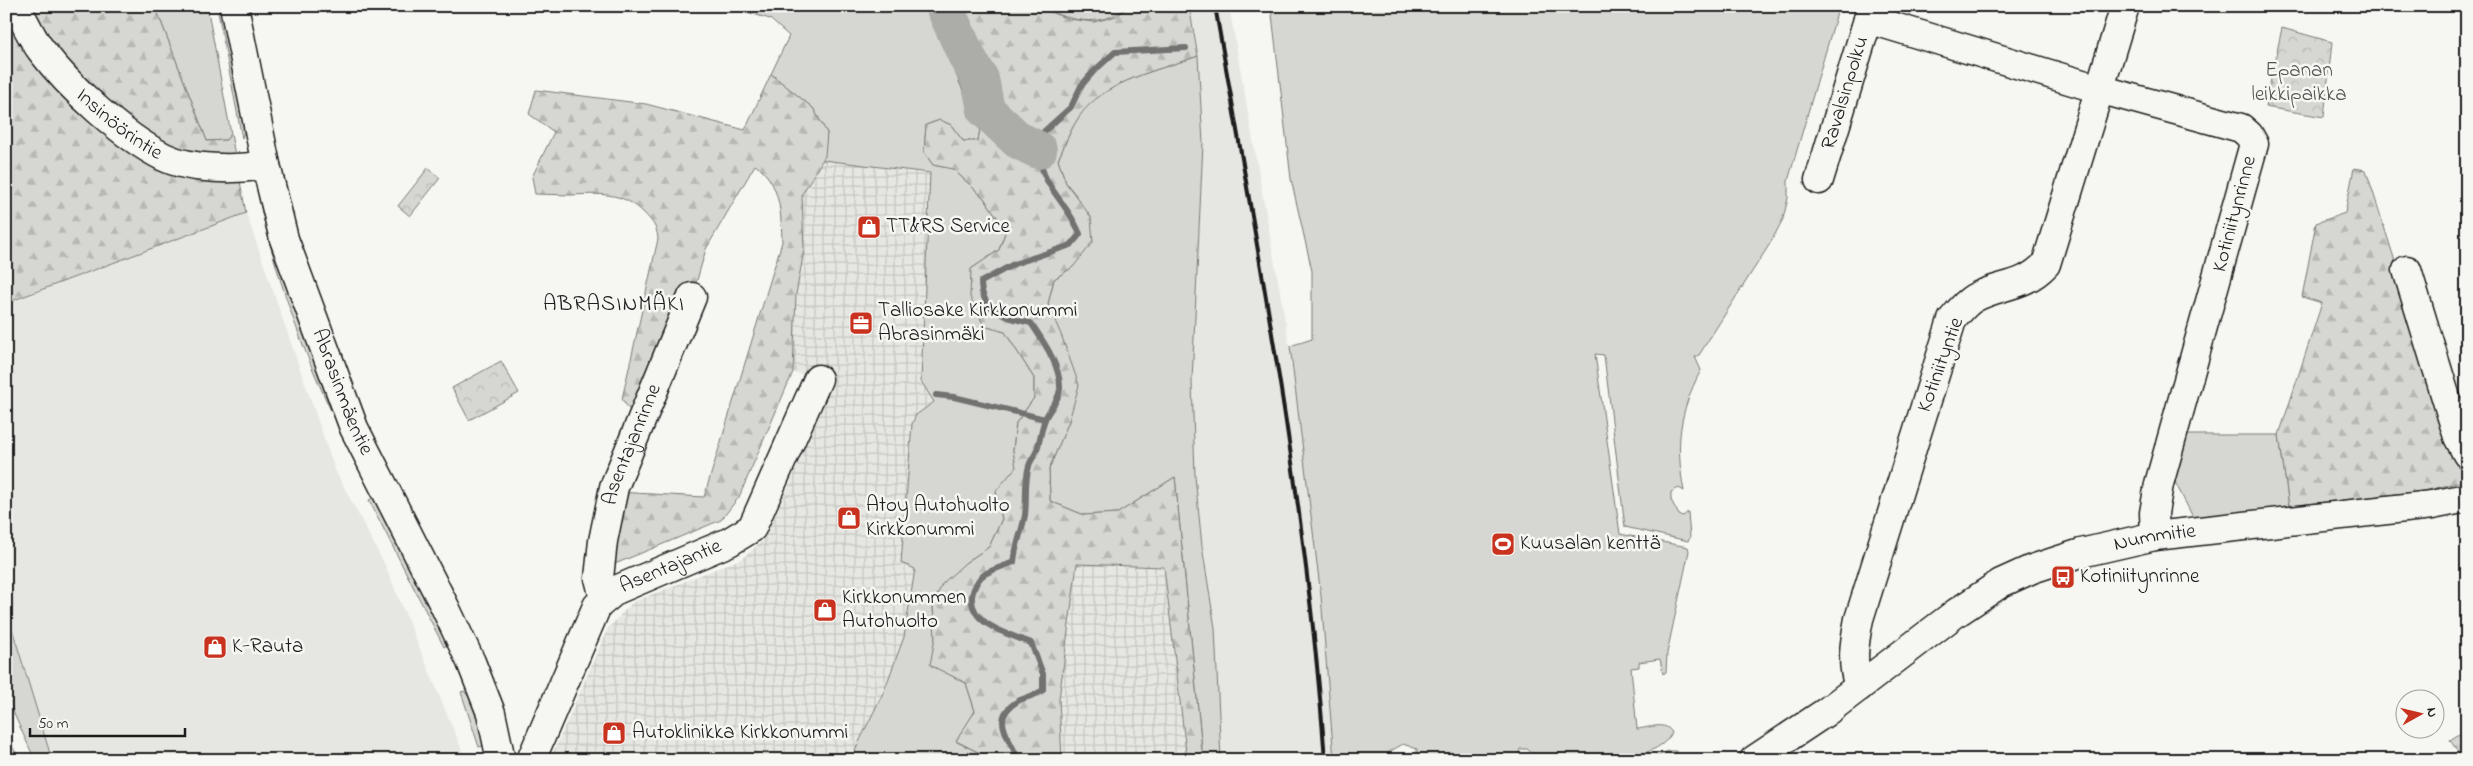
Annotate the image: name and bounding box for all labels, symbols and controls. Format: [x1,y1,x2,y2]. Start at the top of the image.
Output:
street label: Ravalsinpolku [1814,32,1877,153]
park label: Epanan leikkipaikka [2251,56,2347,110]
street label: Insinöörintie [68,82,168,169]
street label: Kotiniitynrinne [2205,152,2267,276]
place label: TT&RS Service [886,212,1011,242]
shop icon: TT&RS Service [856,214,882,240]
district label: ABRASINMÄKI [543,289,685,321]
place label: Talliosake Kirkkonummi Abrasinmäki [878,296,1077,350]
office icon: Talliosake Kirkkonummi Abrasinmäki [848,310,874,336]
street label: Kotiniityntie [1910,313,1974,417]
street label: Abrasinmäentie [304,325,381,461]
street label: Asentajanrinne [596,379,670,508]
place label: Atoy Autohuolto Kirkkonummi [866,491,1010,545]
shop icon: Atoy Autohuolto Kirkkonummi [836,505,862,531]
street label: Nummitie [2111,516,2198,560]
place label: Kuusalan kenttä [1520,529,1661,559]
sports icon: Kuusalan kenttä [1490,531,1516,557]
street label: Asentajantie [615,532,727,602]
place label: Kotiniitynrinne [2080,562,2200,594]
bus stop icon: Kotiniitynrinne [2050,564,2076,590]
place label: Kirkkonummen Autohuolto [842,583,966,637]
shop icon: Kirkkonummen Autohuolto [812,597,838,623]
place label: K-Rauta [232,632,303,662]
shop icon: K-Rauta [202,634,228,660]
north arrow [2396,688,2446,738]
scale bar [30,706,185,738]
text: N [2420,706,2442,719]
text: 50 m [38,713,69,735]
place label: Autoklinikka Kirkkonummi [632,718,848,748]
shop icon: Autoklinikka Kirkkonummi [601,720,627,746]

